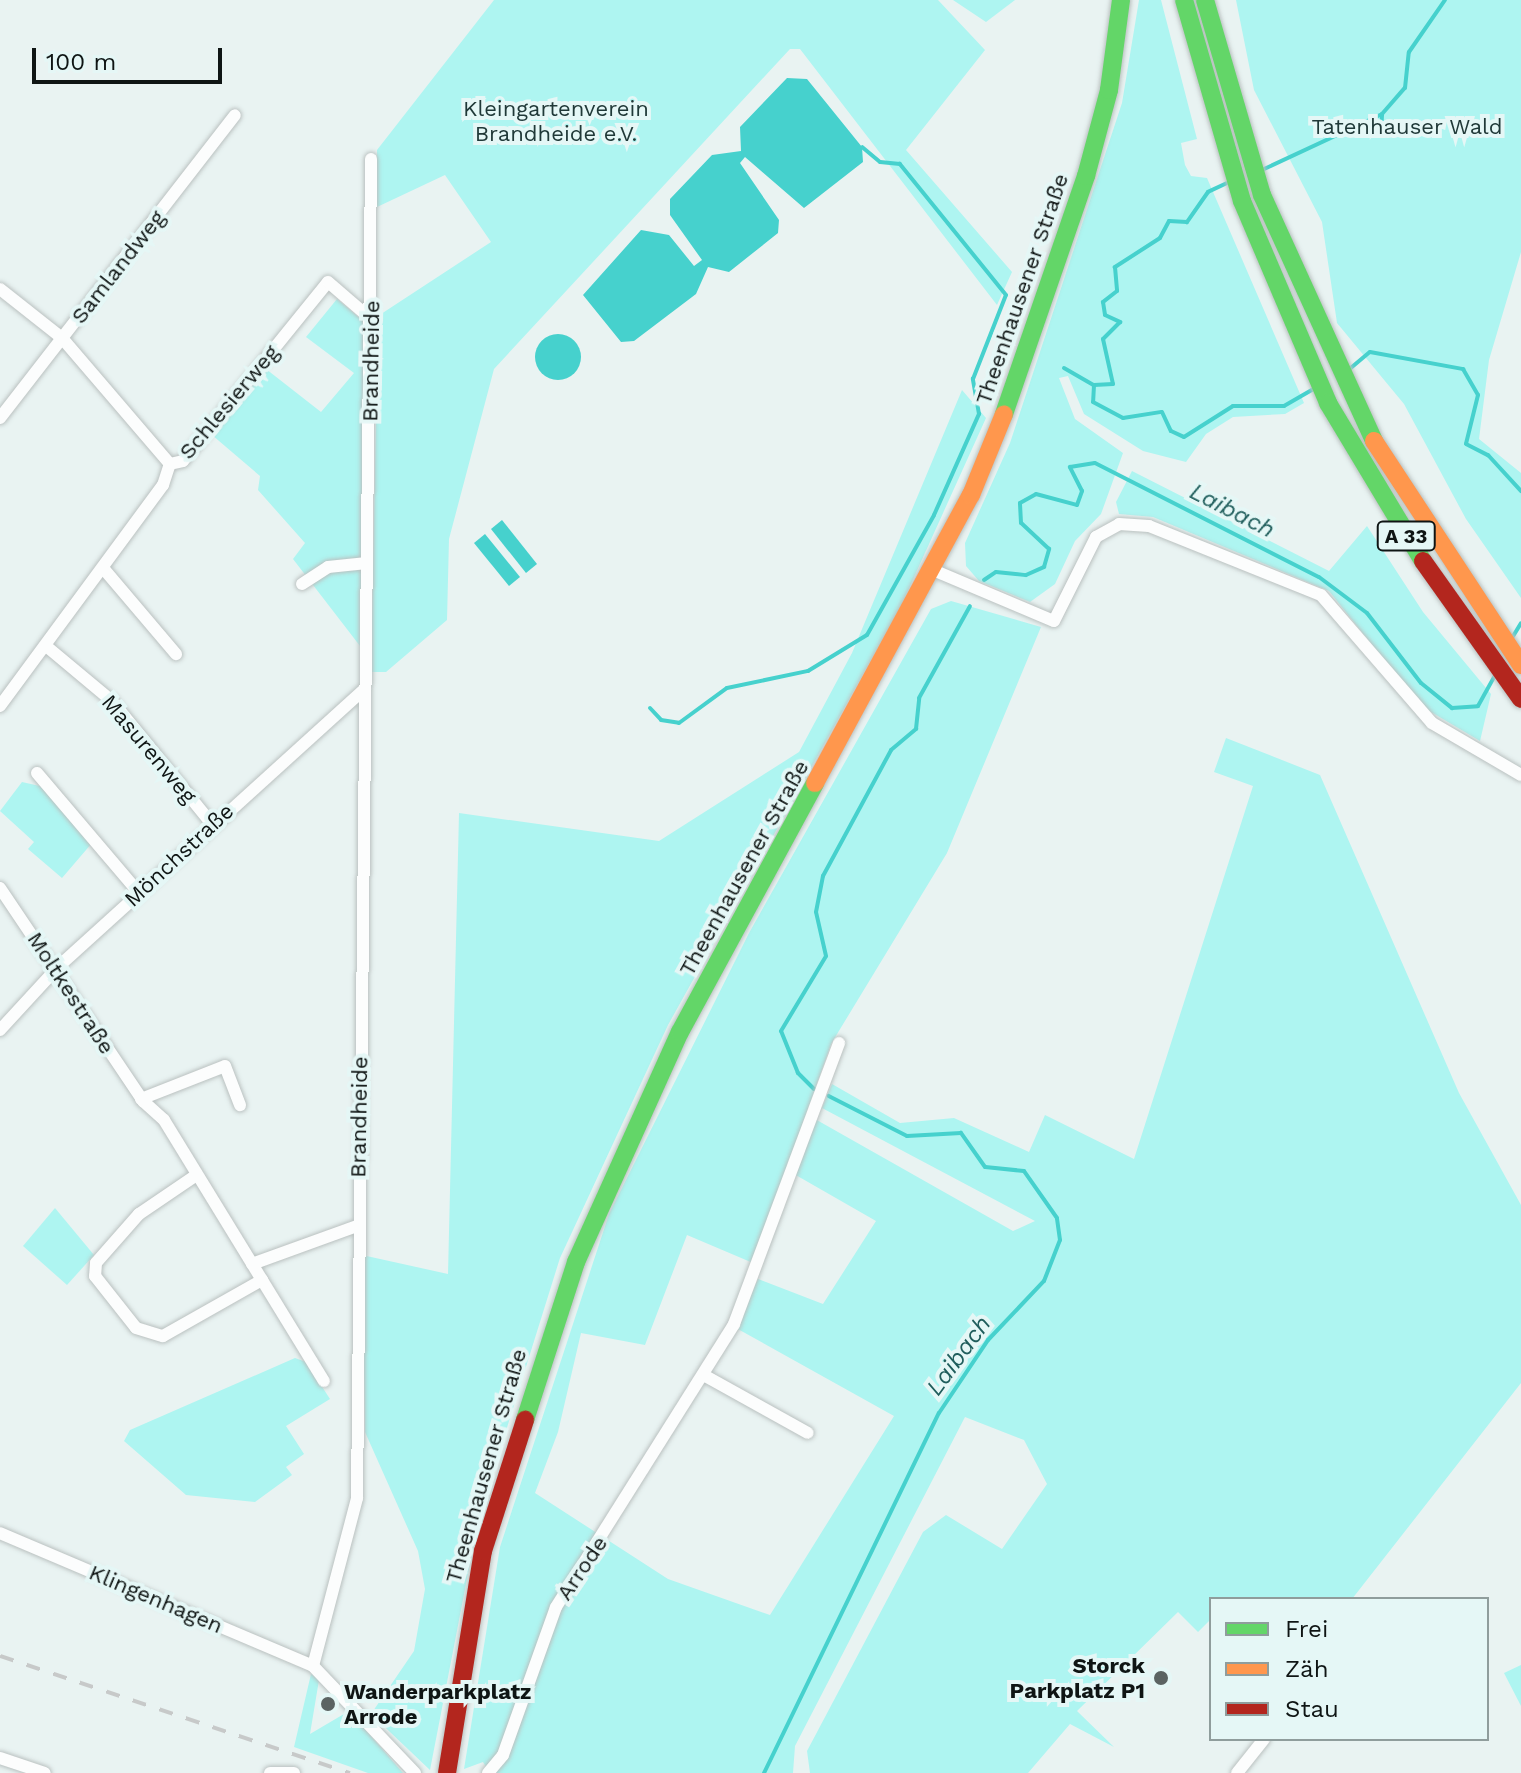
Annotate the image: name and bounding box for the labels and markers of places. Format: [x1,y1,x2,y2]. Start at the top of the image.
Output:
place label: Storck Parkplatz P1 [1010,1652,1145,1704]
marker: Storck Parkplatz P1 [1152,1669,1170,1687]
place label: Wanderparkplatz Arrode [344,1678,531,1730]
marker: Wanderparkplatz Arrode [319,1695,337,1713]

